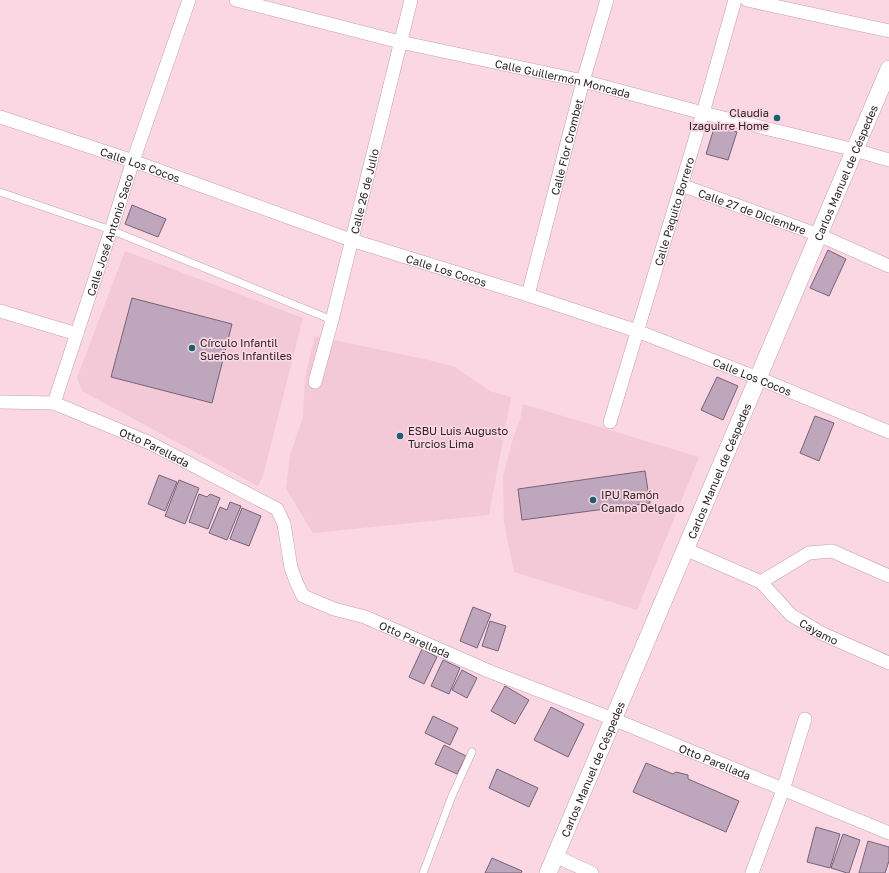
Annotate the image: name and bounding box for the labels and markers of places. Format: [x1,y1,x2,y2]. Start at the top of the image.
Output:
place label: Claudia Izaguirre Home [689,106,769,132]
marker: Claudia Izaguirre Home [772,113,782,123]
place label: Círculo Infantil Sueños Infantiles [200,336,292,362]
marker: Círculo Infantil Sueños Infantiles [187,343,197,353]
place label: ESBU Luis Augusto Turcios Lima [408,424,509,450]
marker: ESBU Luis Augusto Turcios Lima [395,431,405,441]
place label: IPU Ramón Campa Delgado [601,488,684,514]
marker: IPU Ramón Campa Delgado [588,495,598,505]

